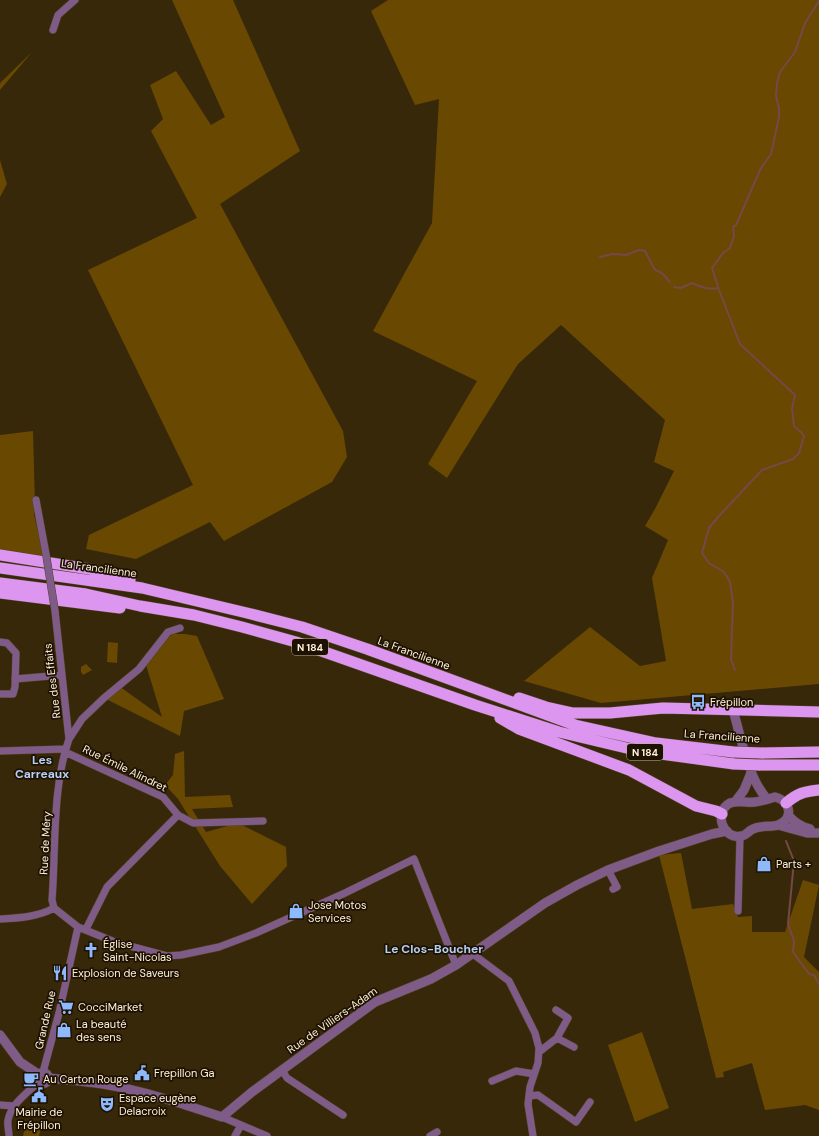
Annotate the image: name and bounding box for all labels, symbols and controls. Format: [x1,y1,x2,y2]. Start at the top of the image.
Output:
street label: La Francilienne [60,556,138,580]
street label: La Francilienne [376,633,452,673]
road number: N 184 [292,639,328,655]
street label: Rue des Effaits [40,643,64,719]
bus stop icon: Frépillon [689,693,707,711]
place label: Frépillon [710,695,753,709]
street label: La Francilienne [684,726,760,746]
street label: Rue Émile Alindret [81,742,169,794]
road number: N 184 [627,744,663,760]
district label: Les Carreaux [15,752,69,782]
street label: Rue de Méry [36,811,54,875]
shop icon: Parts + [755,855,773,873]
place label: Parts + [776,857,811,871]
place label: Jose Motos Services [308,898,367,925]
shop icon: Jose Motos Services [287,902,305,920]
place label: Église Saint-Nicolas [103,937,172,964]
church icon: Église Saint-Nicolas [82,941,100,959]
district label: Le Clos-Boucher [385,941,483,957]
restaurant icon: Explosion de Saveurs [51,964,69,982]
place label: Explosion de Saveurs [72,966,179,980]
street label: Rue de Villiers-Adam [284,984,380,1056]
street label: Grande Rue [31,989,59,1051]
supermarket icon: CocciMarket [57,998,75,1016]
place label: CocciMarket [78,1000,142,1014]
place label: La beauté des sens [76,1017,127,1044]
shop icon: La beauté des sens [55,1021,73,1039]
public building icon: Frepillon Ga [133,1064,151,1082]
place label: Frepillon Ga [154,1066,215,1080]
cafe icon: Au Carton Rouge [22,1070,40,1088]
place label: Au Carton Rouge [43,1072,128,1086]
public building icon: Mairie de Frépillon [30,1086,48,1104]
place label: Espace eugène Delacroix [119,1091,196,1118]
theatre icon: Espace eugène Delacroix [98,1095,116,1113]
place label: Mairie de Frépillon [16,1105,62,1132]

